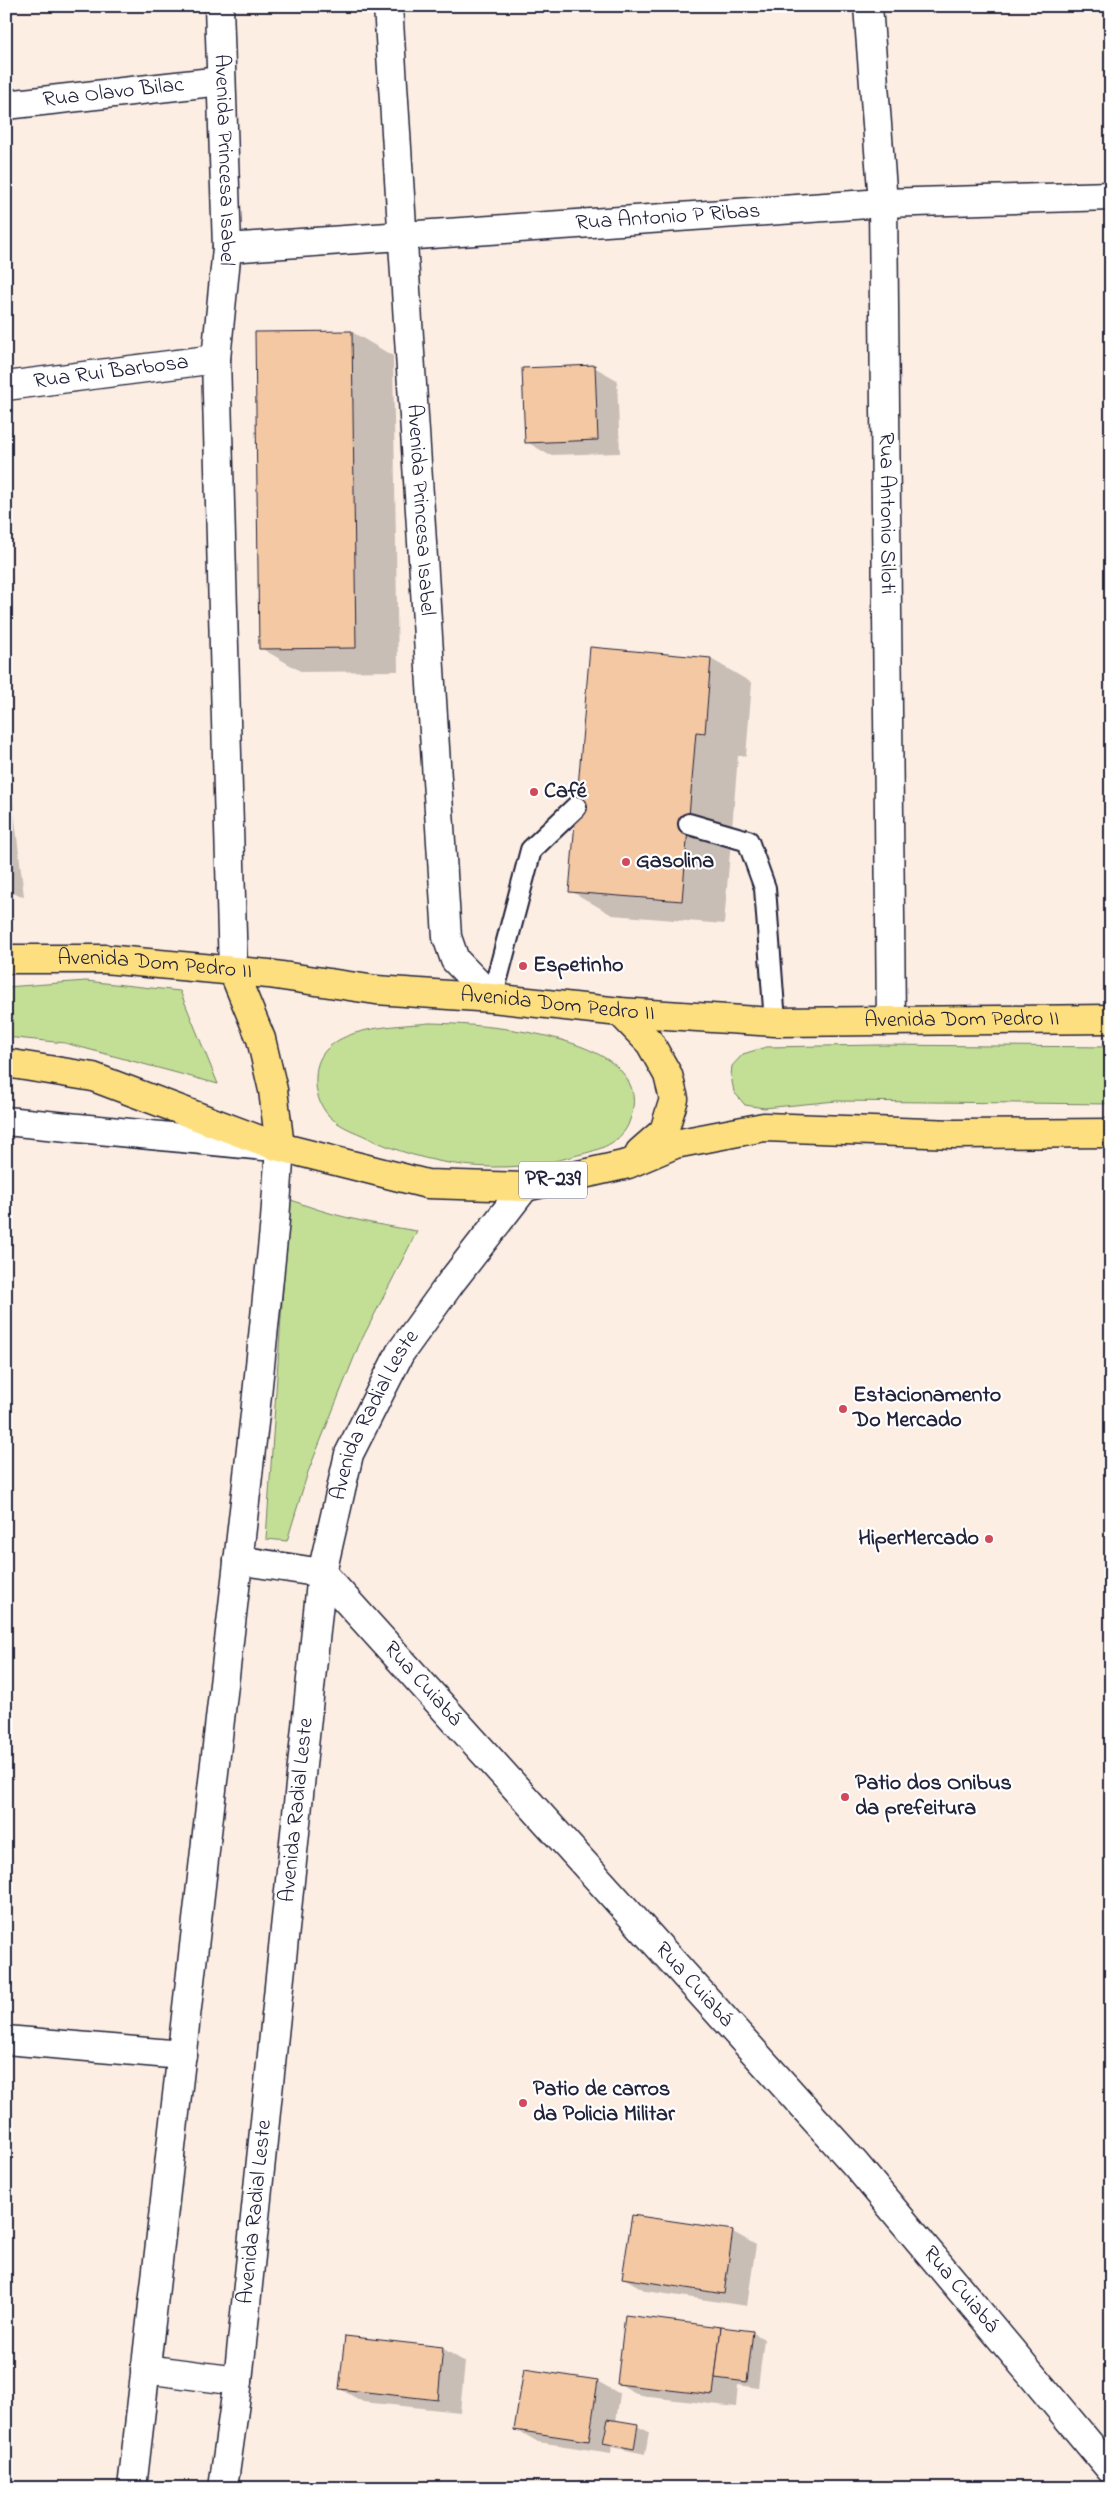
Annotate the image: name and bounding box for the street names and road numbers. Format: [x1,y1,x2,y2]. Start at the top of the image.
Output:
street label: Avenida Princesa Isabel [205,53,243,267]
street label: Rua Olavo Bilac [41,69,186,117]
street label: Rua Antonio P Ribas [575,195,761,240]
street label: Rua Rui Barbosa [32,347,191,398]
street label: Avenida Princesa Isabel [397,403,443,617]
street label: Rua Antonio Siloti [869,432,903,594]
street label: Avenida Dom Pedro II [57,943,253,988]
street label: Avenida Dom Pedro II [459,980,656,1030]
street label: Avenida Dom Pedro II [864,1003,1059,1037]
road number: PR-239 [519,1162,587,1198]
street label: Avenida Radial Leste [323,1323,428,1503]
street label: Rua Cuiabá [375,1635,470,1734]
street label: Avenida Radial Leste [272,1716,323,1904]
street label: Rua Cuiabá [647,1935,741,2035]
street label: Avenida Radial Leste [230,2118,281,2306]
street label: Rua Cuiabá [914,2239,1006,2341]

